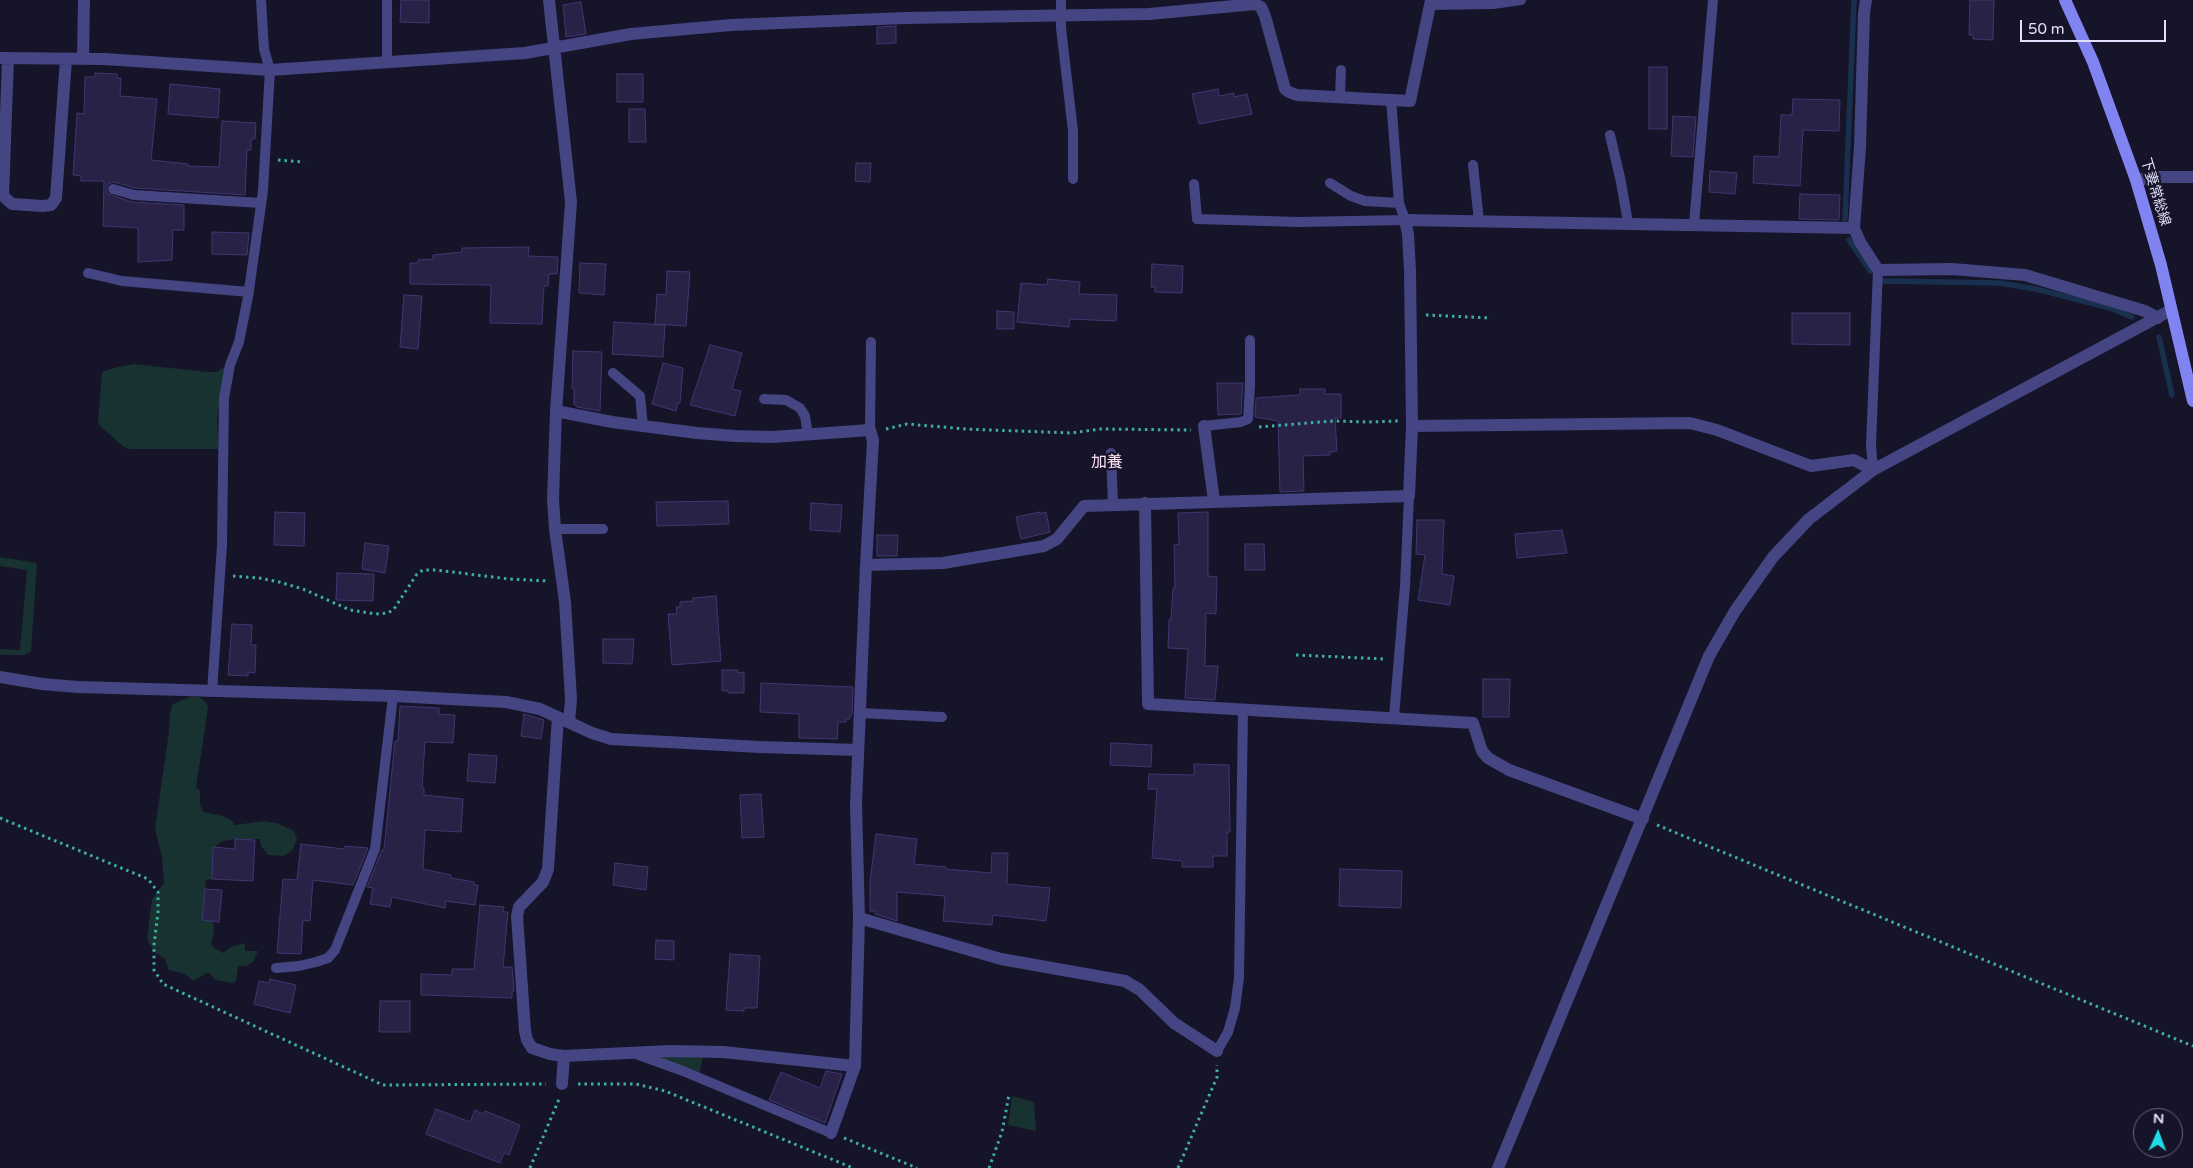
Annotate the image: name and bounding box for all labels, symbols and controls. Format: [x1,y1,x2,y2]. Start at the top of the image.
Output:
scale bar [2023,10,2169,42]
text: 50 m [2028,20,2065,38]
street label: 下妻常総線 [2137,156,2173,228]
district label: 加養 [1091,453,1123,473]
north arrow [2133,1108,2183,1158]
text: N [2153,1110,2164,1127]

